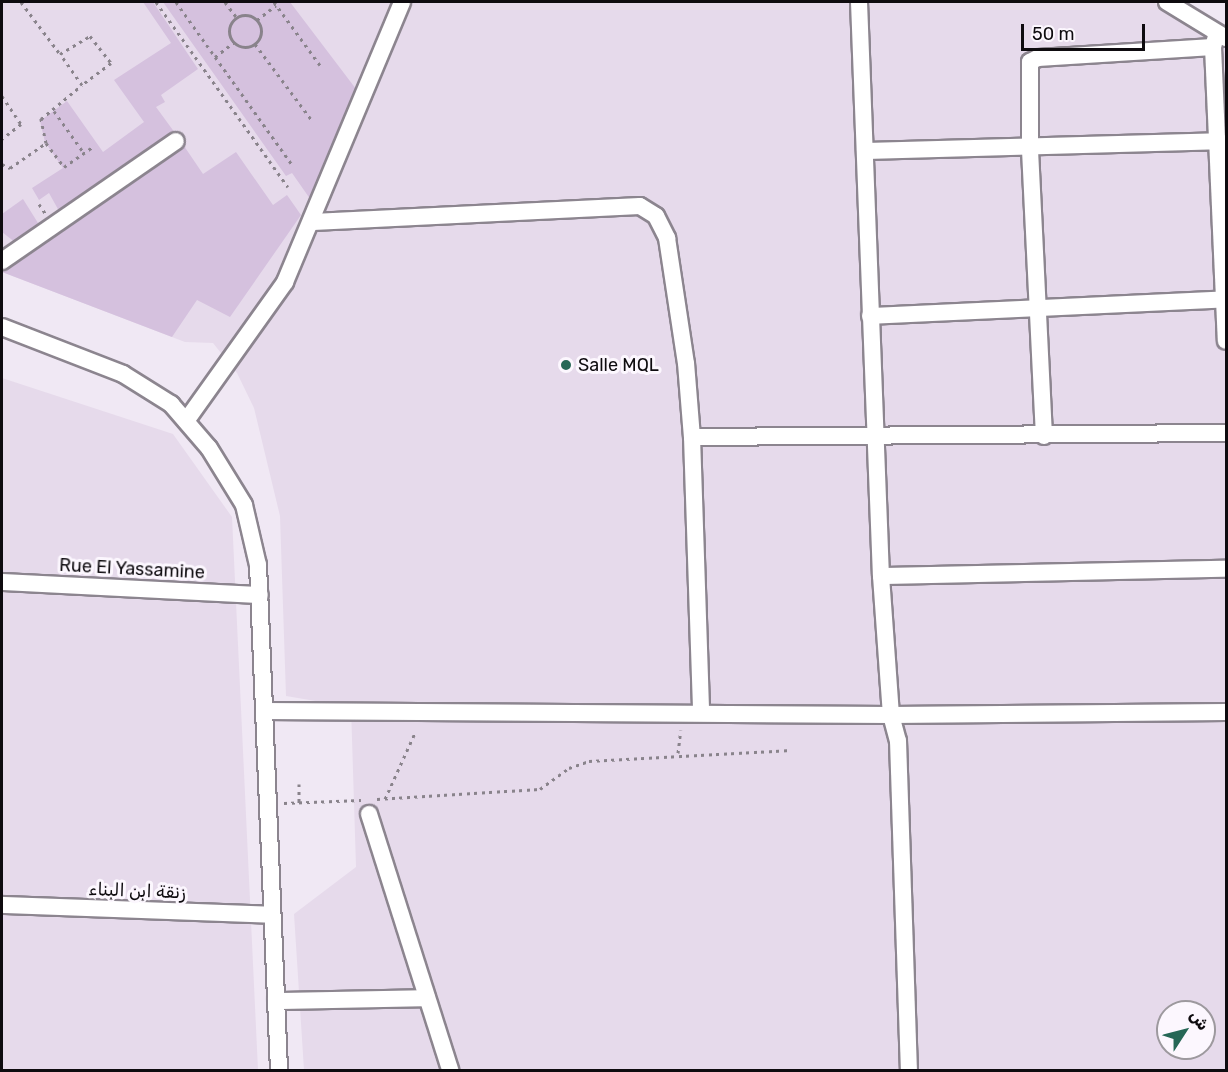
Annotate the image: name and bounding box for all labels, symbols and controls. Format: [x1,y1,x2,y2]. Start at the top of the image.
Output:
scale bar [1024,12,1148,50]
text: 50 m [1032,23,1075,45]
place label: Salle MQL [578,354,659,376]
marker: Salle MQL [559,358,573,372]
street label: Rue El Yassamine [58,554,206,584]
street label: زنقة ابن البناء [88,879,186,903]
north arrow [1156,1000,1216,1060]
text: ش [1186,1007,1213,1034]

